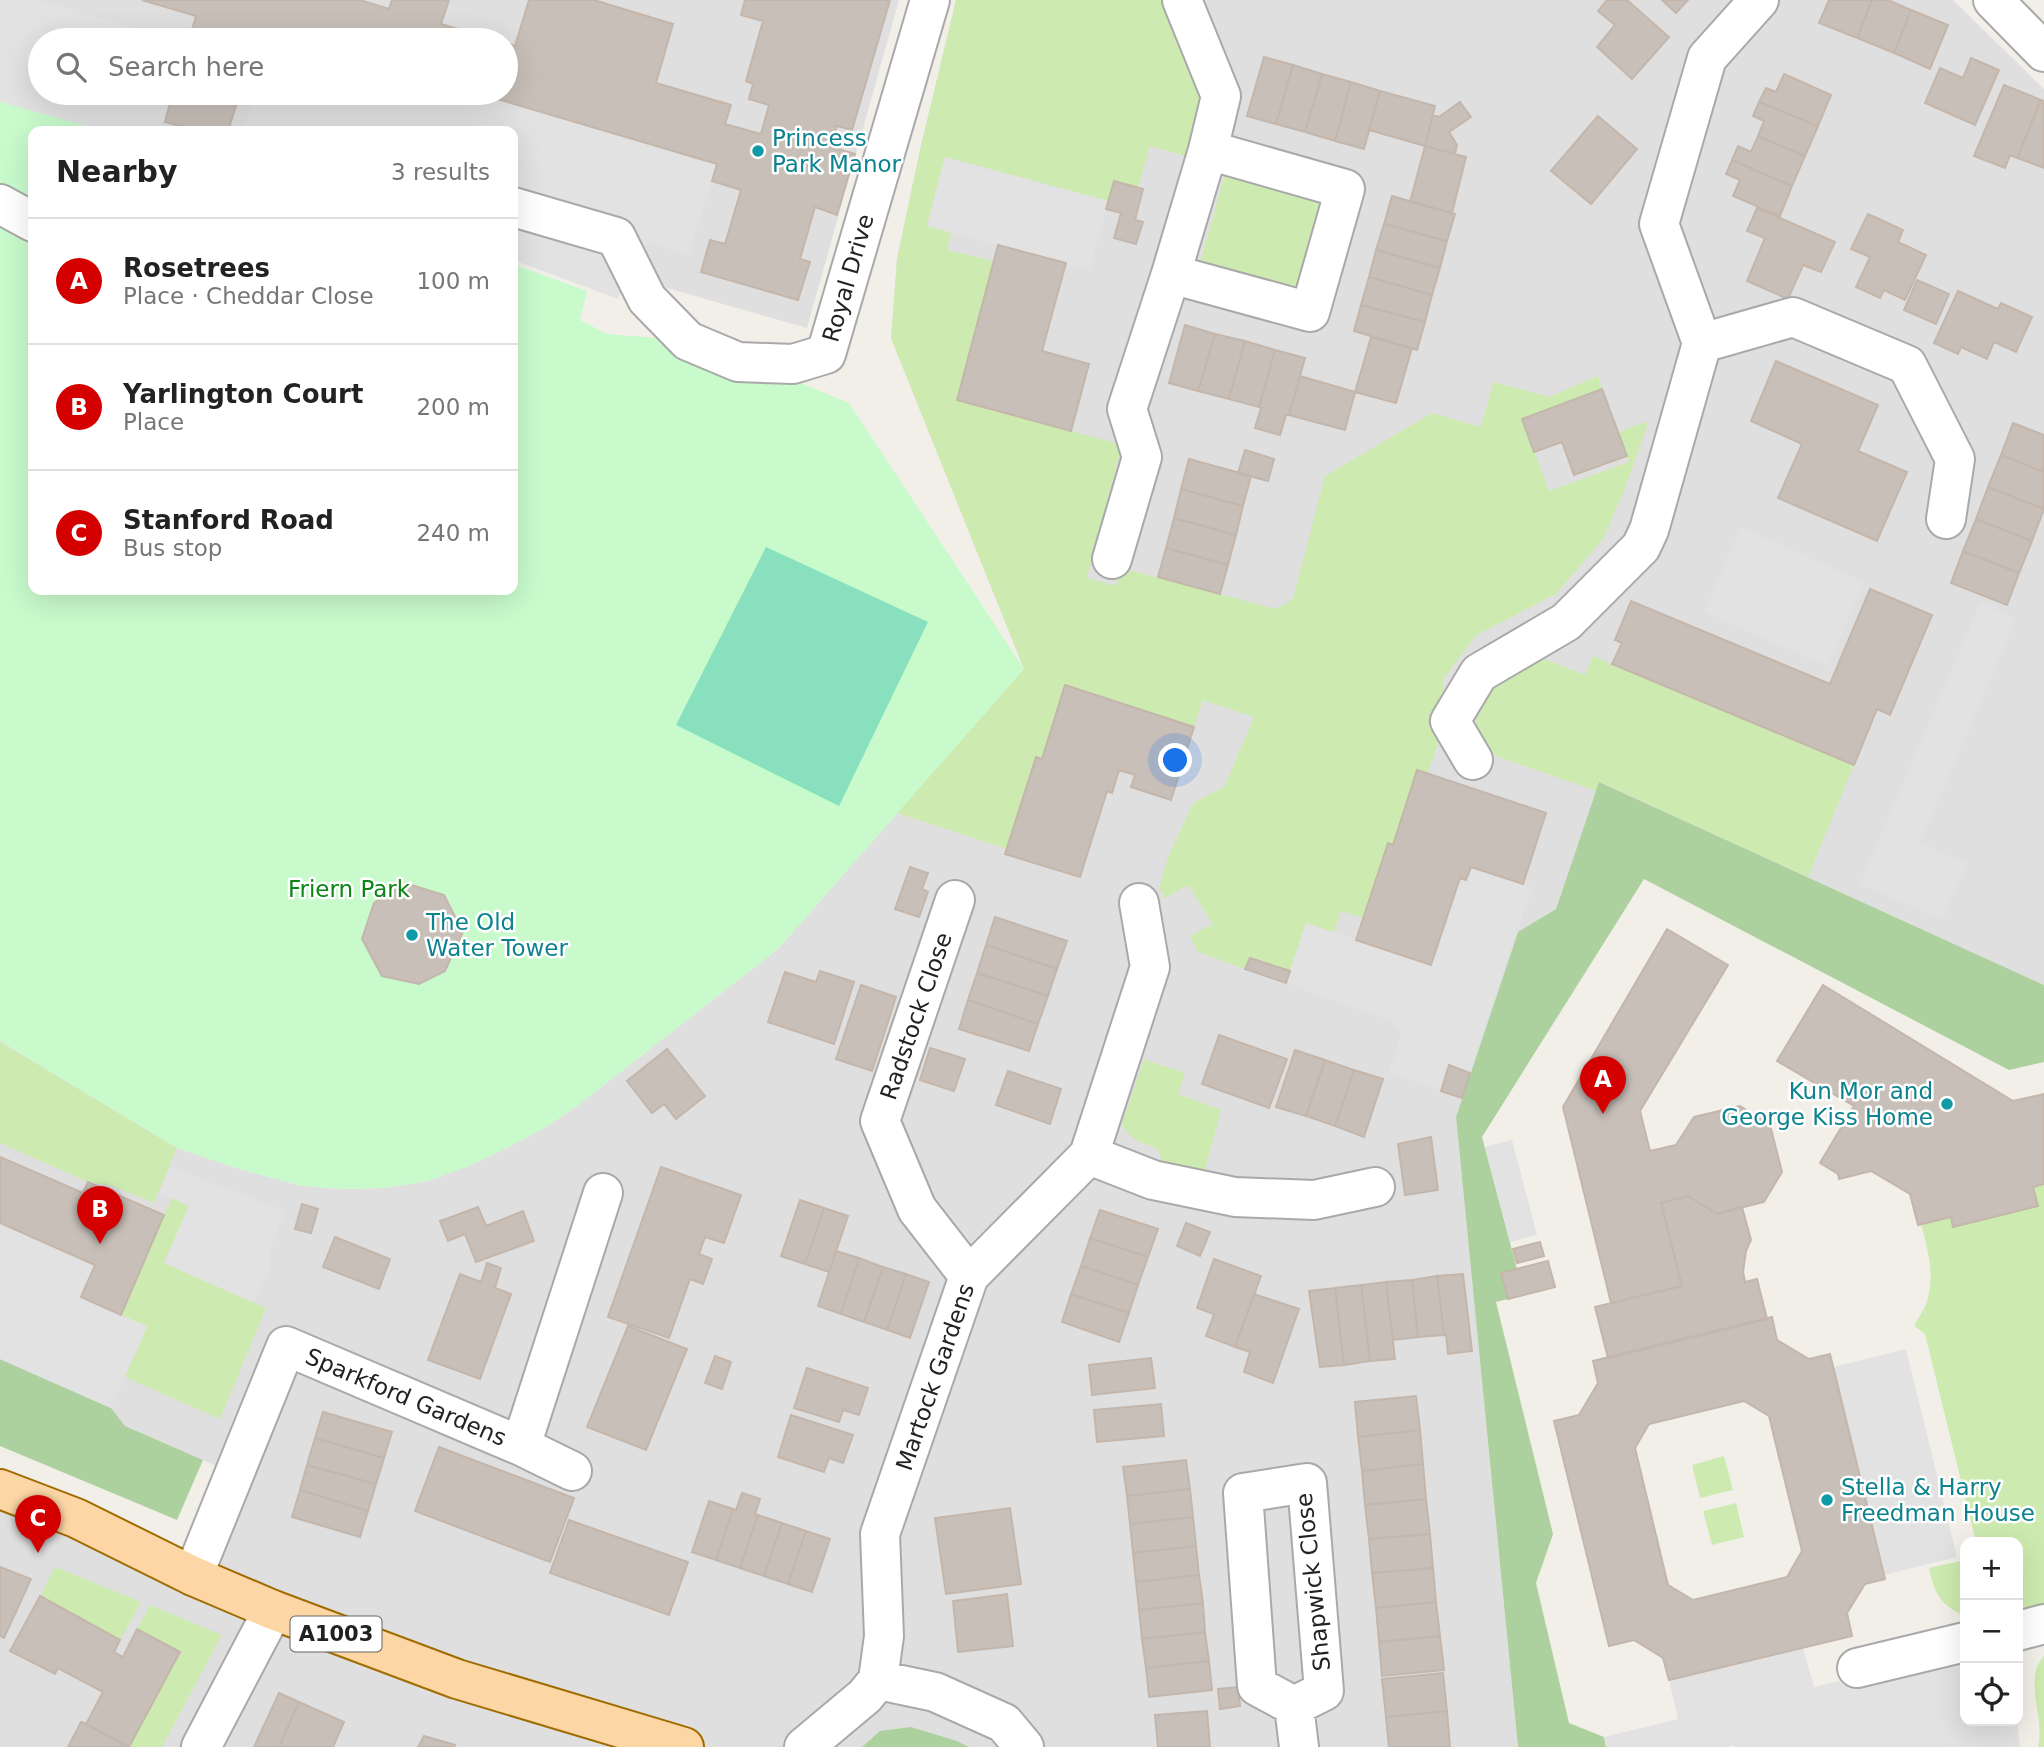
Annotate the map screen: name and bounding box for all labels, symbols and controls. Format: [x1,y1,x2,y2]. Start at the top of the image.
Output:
search box [28,28,518,105]
icon: search [52,48,90,86]
text: Search here [108,52,264,82]
place label: Princess Park Manor [772,125,902,177]
marker: Princess Park Manor [750,143,766,159]
text: Nearby [56,154,178,189]
text: 3 results [391,159,490,185]
street label: Royal Drive [817,211,879,345]
text: Rosetrees [123,253,270,283]
text: A [70,268,88,294]
text: 100 m [416,268,490,294]
text: Place · Cheddar Close [123,283,374,309]
text: Yarlington Court [123,379,363,409]
text: B [70,394,88,420]
text: 200 m [416,394,490,420]
text: Place [123,409,184,435]
text: Stanford Road [123,505,334,535]
text: C [71,520,87,546]
text: 240 m [416,520,490,546]
text: Bus stop [123,535,222,561]
your location [1158,743,1192,777]
park label: Friern Park [288,876,411,902]
place label: The Old Water Tower [425,909,568,961]
marker: The Old Water Tower [404,927,420,943]
street label: Radstock Close [875,929,957,1103]
pin: A [1580,1056,1626,1114]
place label: Kun Mor and George Kiss Home [1721,1078,1933,1130]
marker: Kun Mor and George Kiss Home [1939,1096,1955,1112]
pin: B [77,1186,123,1244]
street label: Martock Gardens [891,1280,979,1474]
street label: Sparkford Gardens [302,1343,510,1451]
place label: Stella & Harry Freedman House [1841,1474,2035,1526]
street label: Shapwick Close [1291,1492,1335,1672]
marker: Stella & Harry Freedman House [1819,1492,1835,1508]
pin: C [15,1495,61,1553]
map controls [1960,1537,2023,1726]
button: + [1960,1537,2023,1600]
button: − [1960,1600,2023,1663]
road number: A1003 [290,1616,382,1652]
button: locate [1960,1663,2023,1726]

